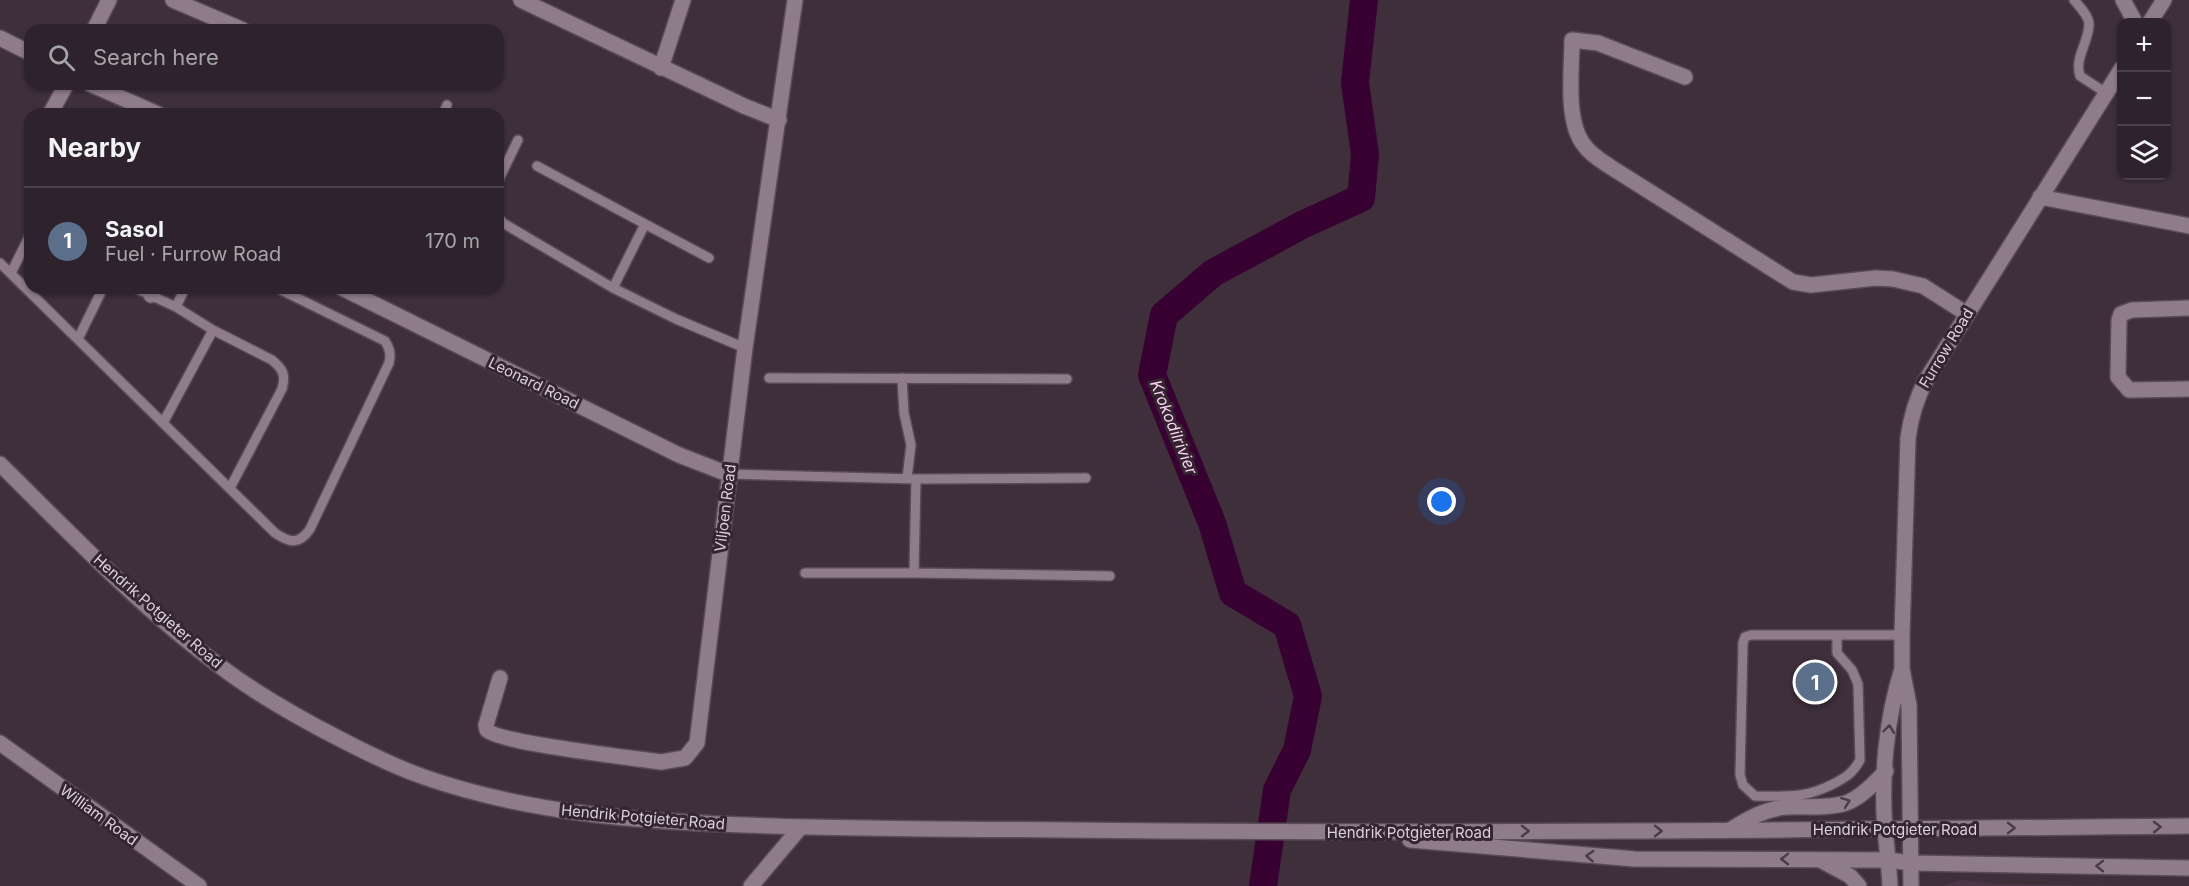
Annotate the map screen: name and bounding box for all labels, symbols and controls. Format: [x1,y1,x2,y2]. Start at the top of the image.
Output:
map controls [2117,18,2171,180]
button: + [2117,18,2171,72]
search box [24,24,504,90]
icon: search [45,41,78,74]
text: Search here [93,44,219,70]
button: − [2117,72,2171,126]
button: layers [2117,126,2171,180]
text: Nearby [48,132,141,163]
text: Sasol [105,216,164,242]
text: 1 [63,229,72,253]
text: 170 m [425,229,480,253]
text: Fuel · Furrow Road [105,242,281,266]
street label: Furrow Road [1915,305,1977,391]
street label: Leonard Road [486,353,582,413]
water label: Krokodilrivier [1146,377,1202,478]
street label: Viljoen Road [710,463,740,553]
your location [1427,487,1456,516]
street label: Hendrik Potgieter Road [90,550,226,672]
pin: 1 [1796,660,1834,704]
one-way arrow [1883,724,1895,733]
street label: William Road [56,780,142,850]
one-way arrow [1840,796,1850,809]
street label: Hendrik Potgieter Road [560,800,726,834]
street label: Hendrik Potgieter Road [1813,820,1977,839]
one-way arrow [2152,821,2161,833]
one-way arrow [2006,822,2015,834]
street label: Hendrik Potgieter Road [1327,823,1491,842]
one-way arrow [1653,824,1662,837]
one-way arrow [1521,825,1530,837]
one-way arrow [1586,850,1595,863]
one-way arrow [1780,853,1789,865]
one-way arrow [2096,860,2105,872]

